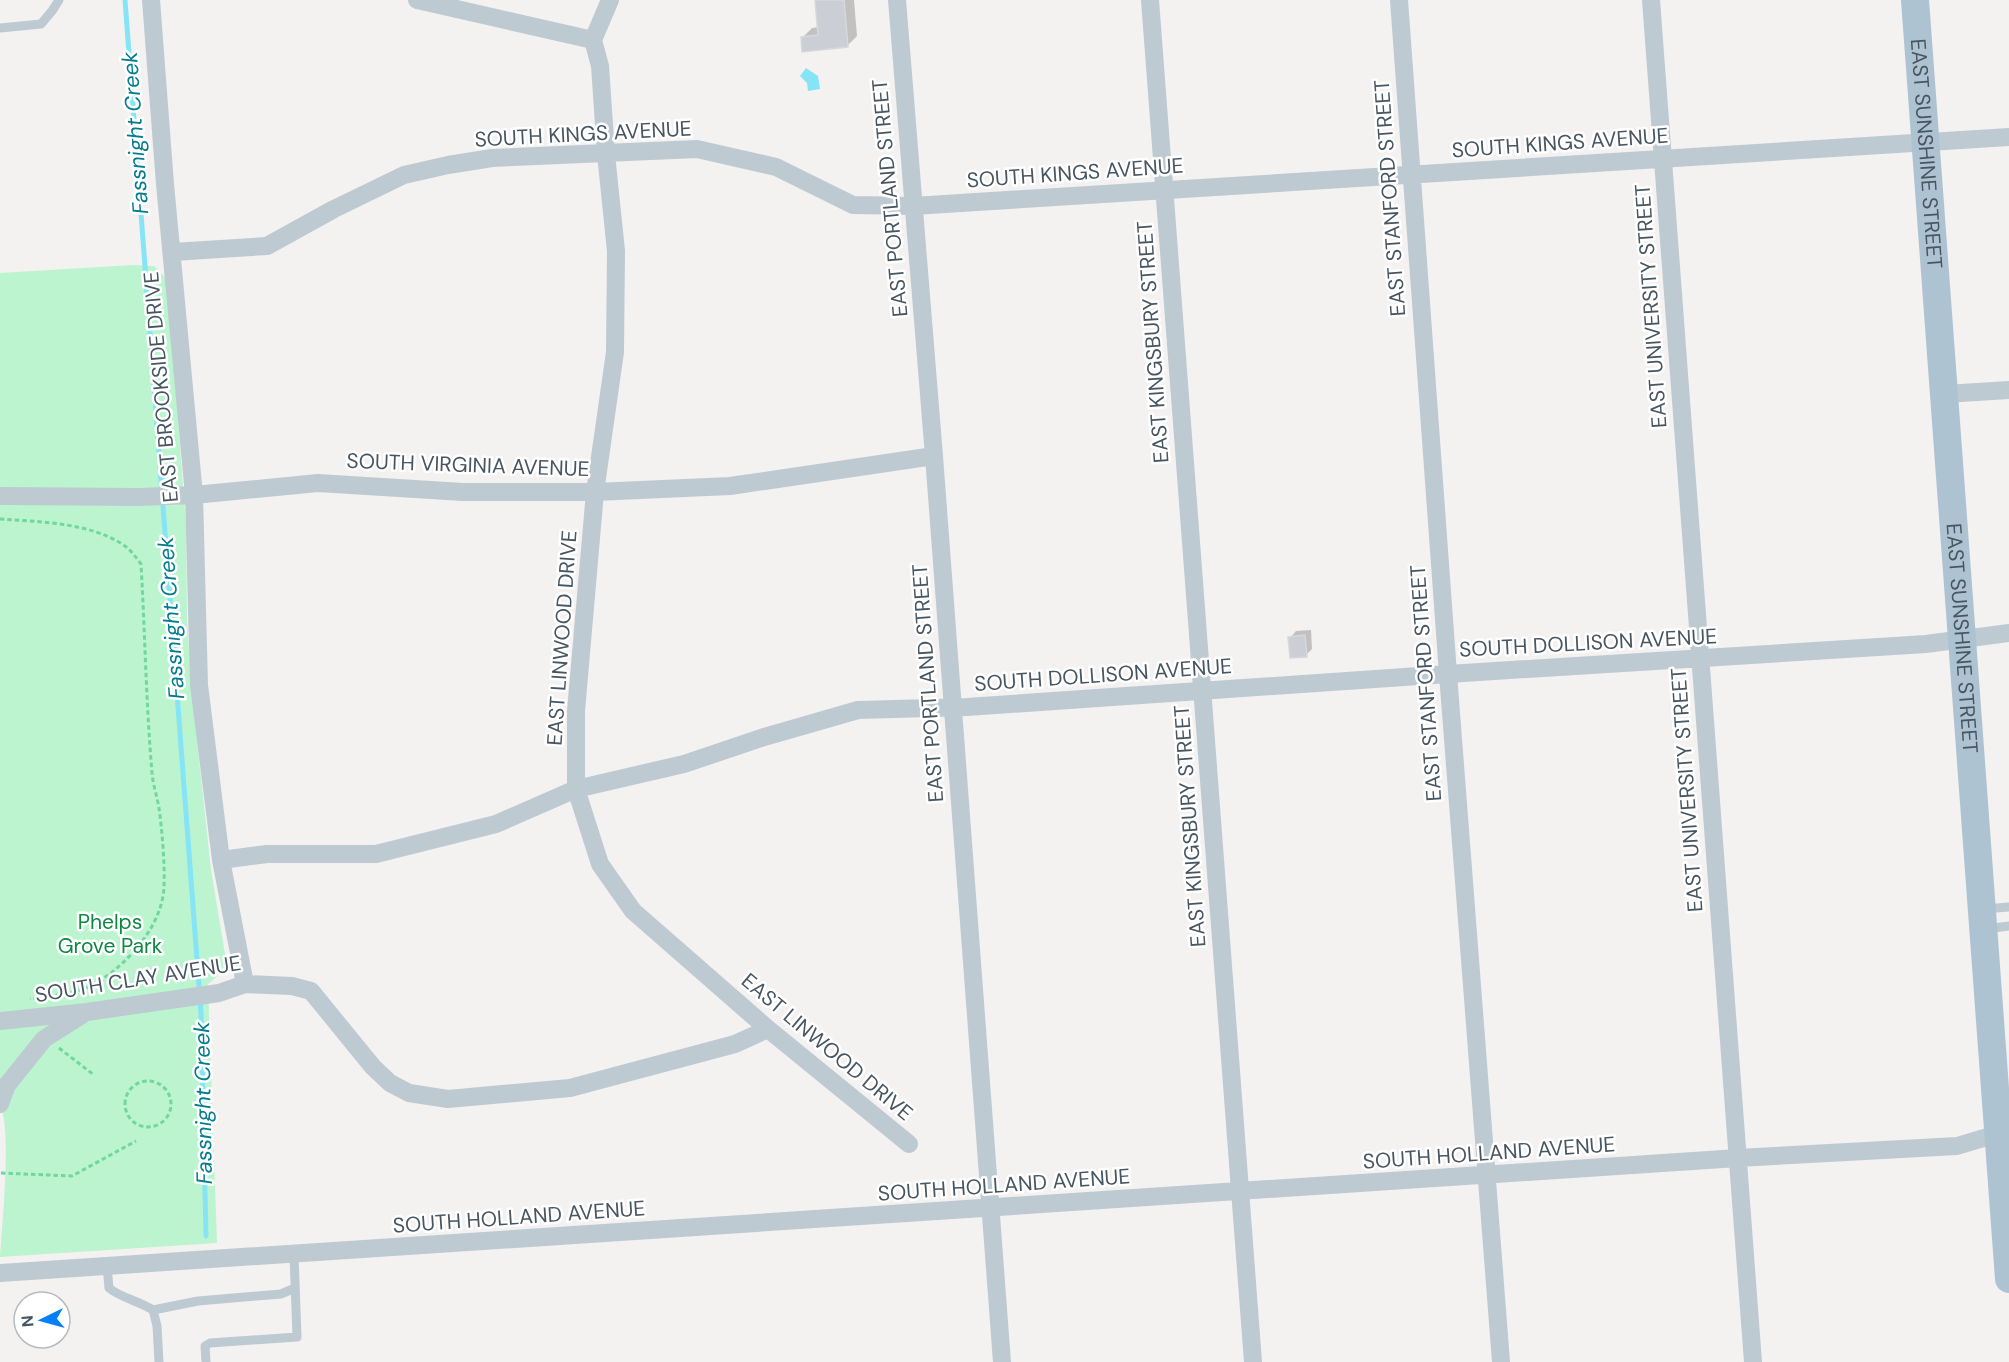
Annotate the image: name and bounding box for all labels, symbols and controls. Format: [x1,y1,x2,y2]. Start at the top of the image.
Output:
street label: EAST SUNSHINE STREET [1904,38,1949,270]
water label: Fassnight Creek [115,50,155,215]
street label: EAST PORTLAND STREET [866,78,914,318]
street label: EAST STANFORD STREET [1368,79,1412,317]
street label: SOUTH KINGS AVENUE [474,114,692,154]
street label: SOUTH KINGS AVENUE [1451,121,1669,165]
street label: SOUTH KINGS AVENUE [966,151,1184,195]
street label: EAST UNIVERSITY STREET [1628,183,1674,429]
street label: EAST KINGSBURY STREET [1131,220,1175,464]
street label: EAST BROOKSIDE DRIVE [137,270,185,504]
street label: SOUTH VIRGINIA AVENUE [346,447,590,483]
street label: EAST SUNSHINE STREET [1939,522,1984,754]
street label: EAST LINWOOD DRIVE [541,529,583,747]
water label: Fassnight Creek [151,535,191,700]
street label: EAST PORTLAND STREET [906,563,950,803]
street label: EAST STANFORD STREET [1404,564,1448,802]
street label: SOUTH DOLLISON AVENUE [1458,622,1718,664]
street label: SOUTH DOLLISON AVENUE [973,652,1233,698]
street label: EAST UNIVERSITY STREET [1664,667,1710,913]
street label: EAST KINGSBURY STREET [1168,704,1212,948]
park label: Phelps Grove Park [58,908,163,960]
street label: SOUTH CLAY AVENUE [33,949,243,1009]
street label: EAST LINWOOD DRIVE [735,967,919,1127]
water label: Fassnight Creek [187,1021,219,1185]
street label: SOUTH HOLLAND AVENUE [1362,1130,1616,1176]
street label: SOUTH HOLLAND AVENUE [877,1162,1131,1208]
street label: SOUTH HOLLAND AVENUE [392,1194,646,1240]
north arrow [12,1290,72,1350]
text: N [17,1315,39,1328]

